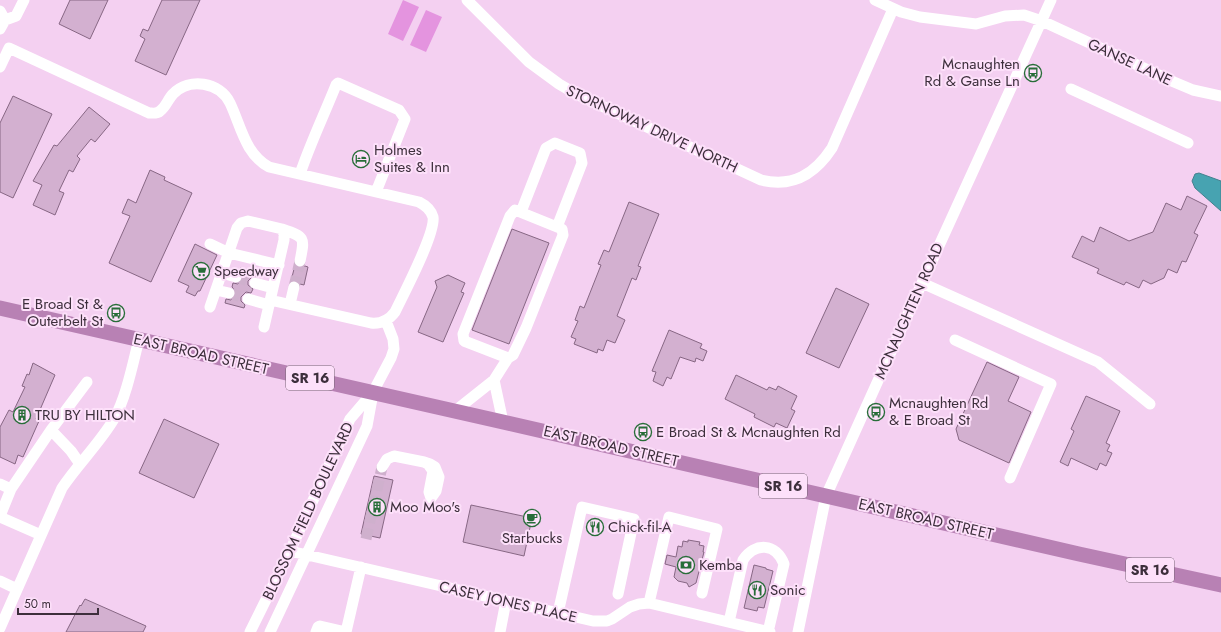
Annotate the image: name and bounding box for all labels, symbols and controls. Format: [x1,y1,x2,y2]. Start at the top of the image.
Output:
street label: GANSE LANE [1084,33,1176,91]
place label: Mcnaughten Rd & Ganse Ln [924,53,1020,92]
bus stop icon: Mcnaughten Rd & Ganse Ln [1023,63,1043,83]
street label: STORNOWAY DRIVE NORTH [562,79,742,179]
place label: Holmes Suites & Inn [374,139,450,178]
hotel icon: Holmes Suites & Inn [351,149,371,169]
street label: MCNAUGHTEN ROAD [869,239,949,383]
place label: Speedway [214,260,279,282]
supermarket icon: Speedway [191,261,211,281]
place label: E Broad St & Outerbelt St [22,293,103,332]
bus stop icon: E Broad St & Outerbelt St [106,303,126,323]
street label: EAST BROAD STREET [131,328,271,380]
road number: SR 16 [286,366,334,390]
place label: Mcnaughten Rd & E Broad St [889,392,988,431]
bus stop icon: Mcnaughten Rd & E Broad St [866,402,886,422]
place label: TRU BY HILTON [35,404,135,426]
building icon: TRU BY HILTON [12,405,32,425]
street label: BLOSSOM FIELD BOULEVARD [257,419,359,603]
street label: EAST BROAD STREET [541,420,681,472]
place label: E Broad St & Mcnaughten Rd [656,421,841,443]
bus stop icon: E Broad St & Mcnaughten Rd [633,422,653,442]
road number: SR 16 [759,474,807,498]
street label: EAST BROAD STREET [856,493,996,545]
place label: Moo Moo's [390,496,460,518]
building icon: Moo Moo's [367,497,387,517]
cafe icon: Starbucks [522,508,542,528]
place label: Chick-fil-A [608,516,672,538]
restaurant icon: Chick-fil-A [585,517,605,537]
place label: Starbucks [502,527,562,549]
place label: Kemba [699,554,742,576]
bank icon: Kemba [676,555,696,575]
road number: SR 16 [1126,558,1174,582]
street label: CASEY JONES PLACE [437,575,579,629]
place label: Sonic [770,579,805,601]
restaurant icon: Sonic [747,580,767,600]
scale bar [18,590,98,616]
text: 50 m [24,595,51,613]

